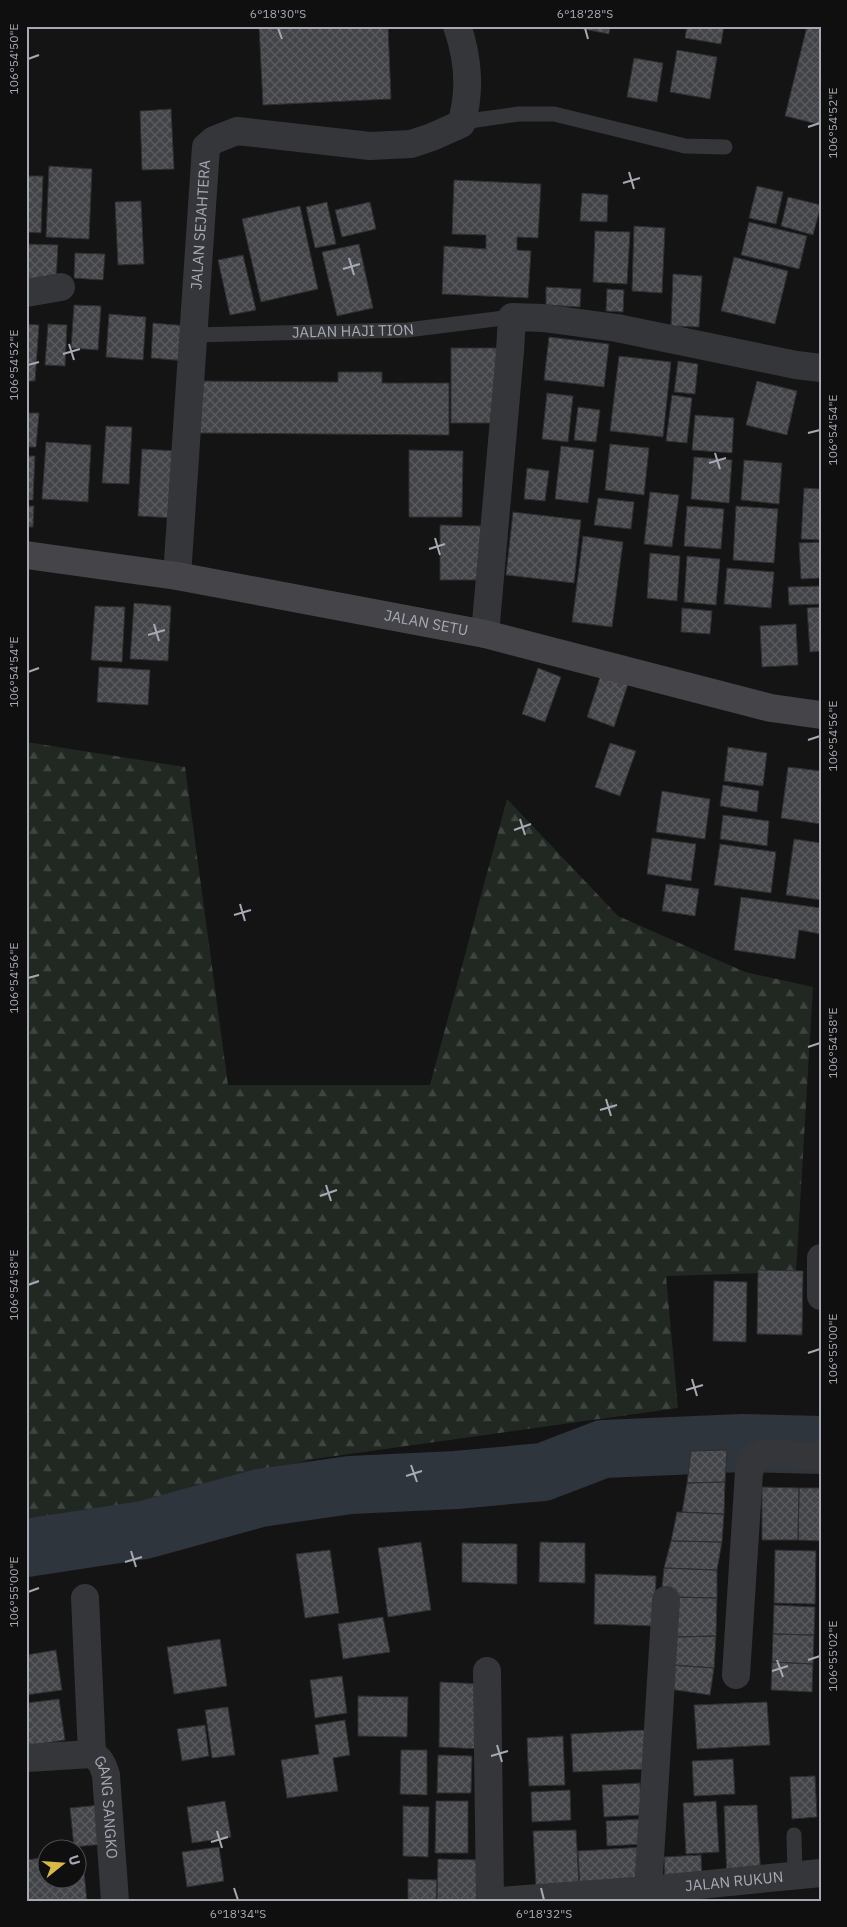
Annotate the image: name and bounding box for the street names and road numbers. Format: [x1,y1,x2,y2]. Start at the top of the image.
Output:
street label: JALAN SEJAHTERA [186,159,214,290]
street label: JALAN HAJI TION [292,319,415,342]
street label: JALAN SETU [383,605,470,640]
street label: GANG SANGKO [90,1751,122,1859]
street label: JALAN RUKUN [684,1867,784,1895]

